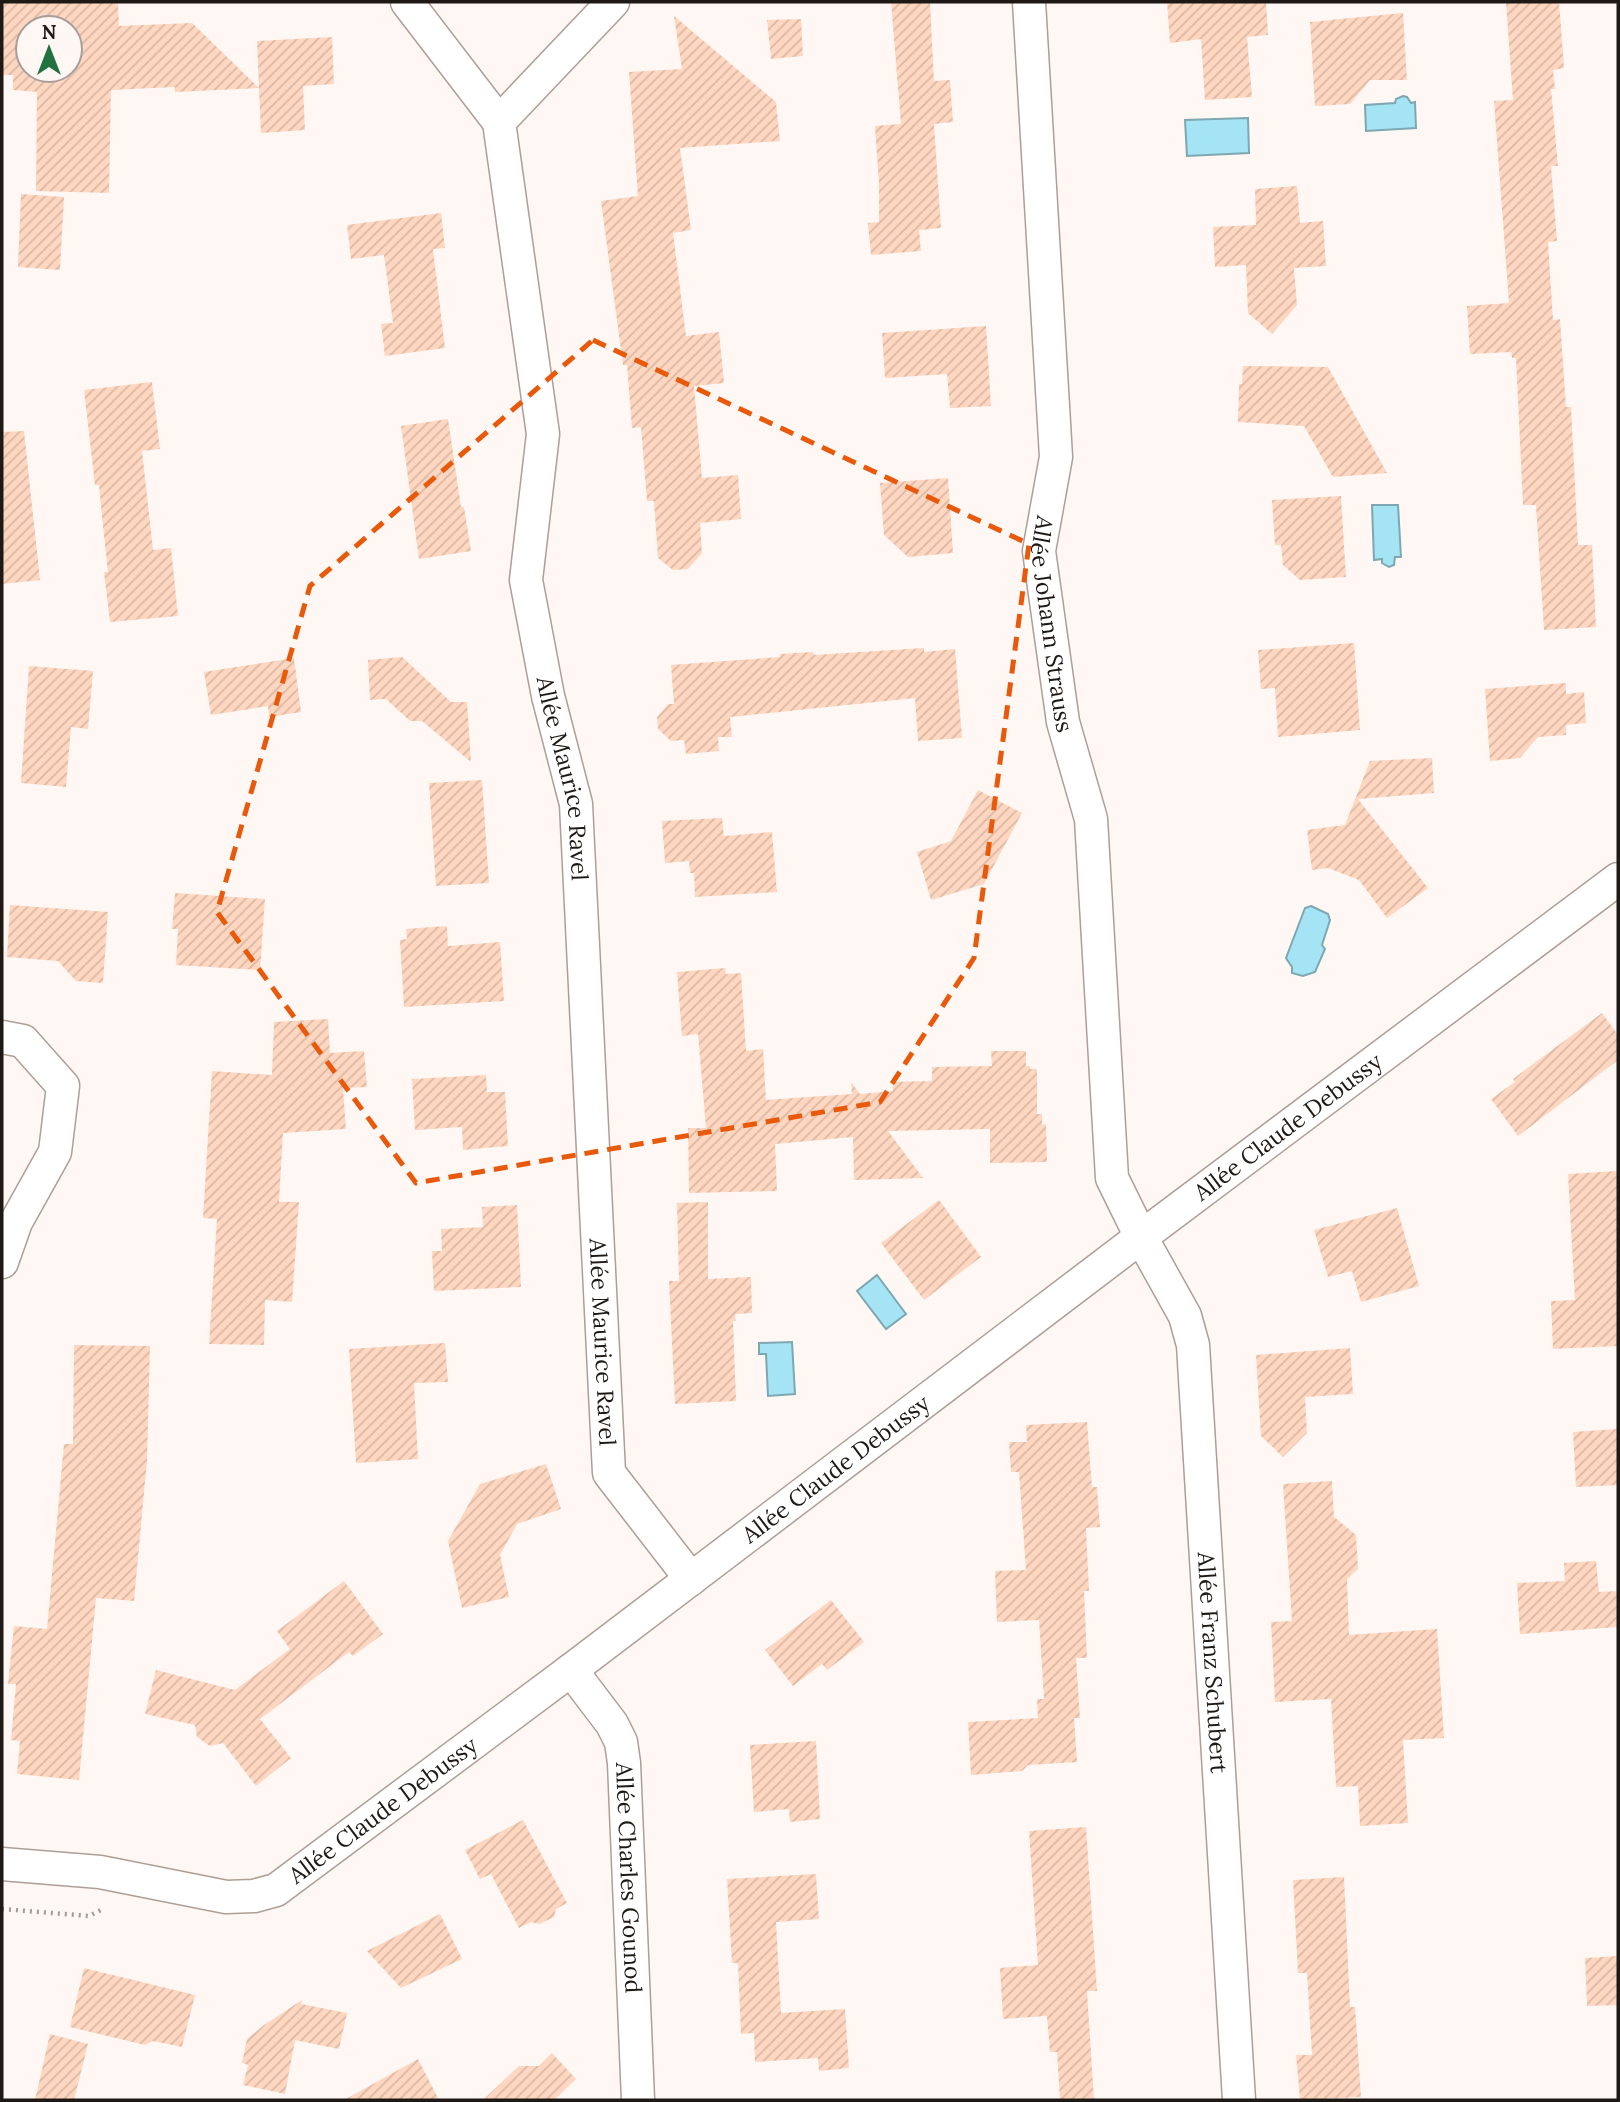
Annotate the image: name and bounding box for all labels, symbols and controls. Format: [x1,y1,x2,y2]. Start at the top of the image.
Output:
north arrow [14,14,84,84]
text: N [42,20,57,44]
street label: Allée Johann Strauss [1025,513,1080,735]
street label: Allée Maurice Ravel [530,673,595,881]
street label: Allée Claude Debussy [1187,1046,1388,1207]
street label: Allée Maurice Ravel [583,1237,623,1447]
street label: Allée Claude Debussy [735,1387,936,1550]
street label: Allée Franz Schubert [1192,1550,1234,1774]
street label: Allée Claude Debussy [282,1730,483,1890]
street label: Allée Charles Gounod [610,1761,649,1994]

